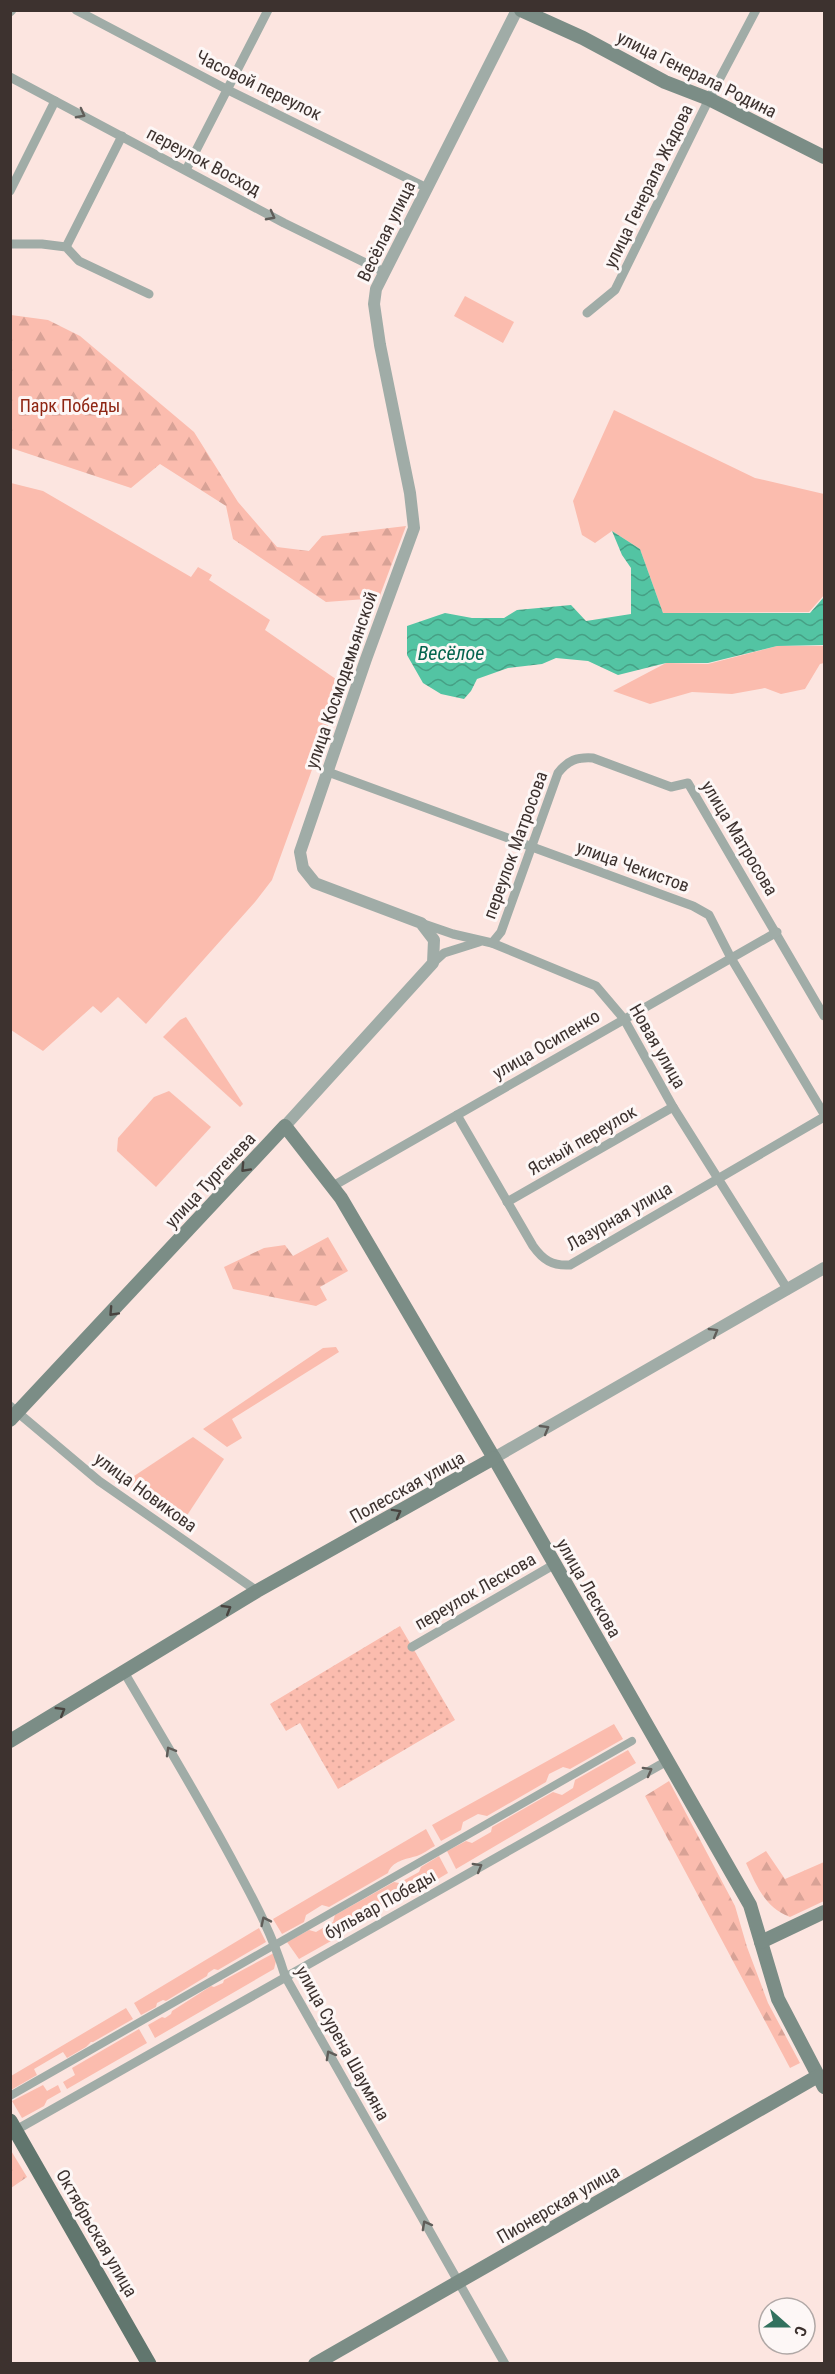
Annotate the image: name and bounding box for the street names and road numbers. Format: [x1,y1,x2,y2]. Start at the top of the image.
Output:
street label: улица Генерала Родина [614,26,780,122]
street label: Часовой переулок [193,46,325,125]
street label: улица Генерала Жадова [599,101,697,271]
street label: переулок Восход [143,122,265,200]
street label: Весёлая улица [353,177,419,285]
street label: улица Космодемьянской [301,589,381,771]
street label: переулок Матросова [479,768,551,922]
street label: улица Матросова [697,777,783,899]
street label: улица Чекистов [574,836,692,896]
street label: Новая улица [625,1000,691,1092]
street label: улица Осипенко [489,1005,603,1083]
street label: Ясный переулок [524,1100,640,1180]
street label: улица Тургенева [160,1128,260,1232]
street label: Лазурная улица [563,1177,675,1255]
street label: Полесская улица [346,1447,468,1527]
street label: улица Новикова [91,1448,201,1536]
street label: улица Лескова [552,1535,626,1641]
street label: переулок Лескова [411,1548,539,1634]
street label: бульвар Победы [321,1865,439,1943]
street label: улица Сурена Шаумяна [292,1962,394,2124]
street label: Пионерская улица [493,2160,623,2248]
street label: Октябрьская улица [52,2165,142,2301]

